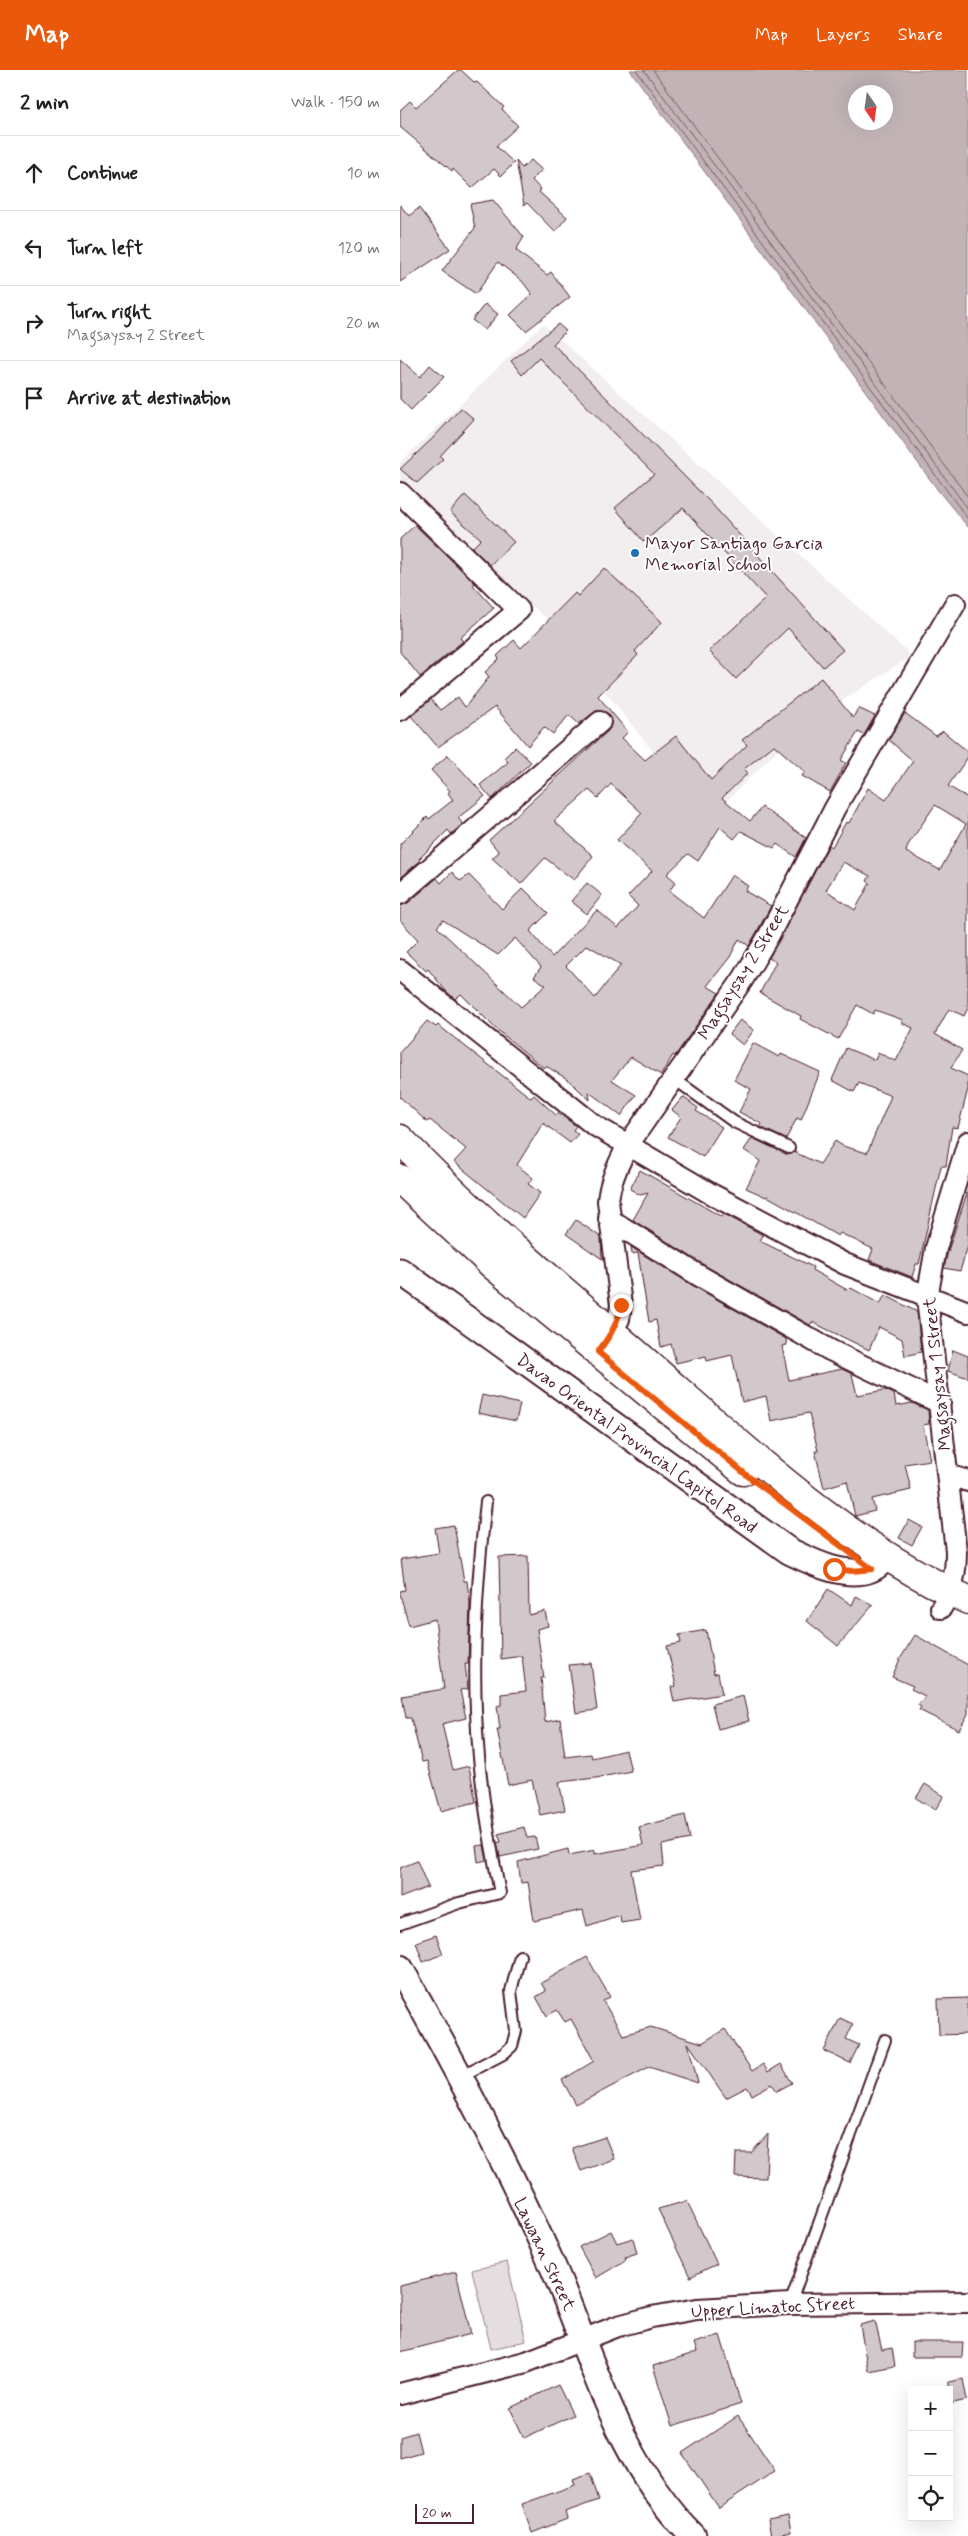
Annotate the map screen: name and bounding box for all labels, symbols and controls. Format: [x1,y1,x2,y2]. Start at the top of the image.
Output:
text: Map [25,20,69,51]
text: Map [755,23,788,47]
text: Layers [816,23,870,47]
text: Share [898,23,943,47]
north arrow [848,85,893,130]
text: 2 min [20,89,69,117]
text: Walk · 150 m [291,92,380,113]
icon: ahead [20,159,48,187]
text: Continue [67,161,138,186]
text: 10 m [347,163,380,184]
icon: left [20,234,48,262]
text: Turn left [67,236,143,261]
text: 120 m [338,238,380,259]
text: Turn right [67,300,151,325]
icon: right [20,309,48,337]
text: 20 m [346,313,380,334]
text: Magsaysay 2 Street [67,325,205,346]
icon: arrive [20,384,48,412]
text: Arrive at destination [67,386,231,411]
place label: Mayor Santiago Garcia Memorial School [645,532,823,577]
marker: Mayor Santiago Garcia Memorial School [629,547,641,559]
street label: Magsaysay 2 Street [693,900,797,1046]
route end [610,1294,633,1317]
street label: Magsaysay 1 Street [918,1295,960,1452]
street label: Davao Oriental Provincial Capitol Road [511,1348,762,1539]
route start [823,1558,846,1581]
street label: Lawaan Street [507,2194,581,2315]
street label: Upper Limatoc Street [690,2292,856,2324]
map controls [908,2386,953,2521]
button: + [908,2386,953,2431]
button: − [908,2431,953,2476]
button: locate [908,2476,953,2521]
scale bar [415,2501,474,2524]
text: 20 m [422,2504,452,2522]

